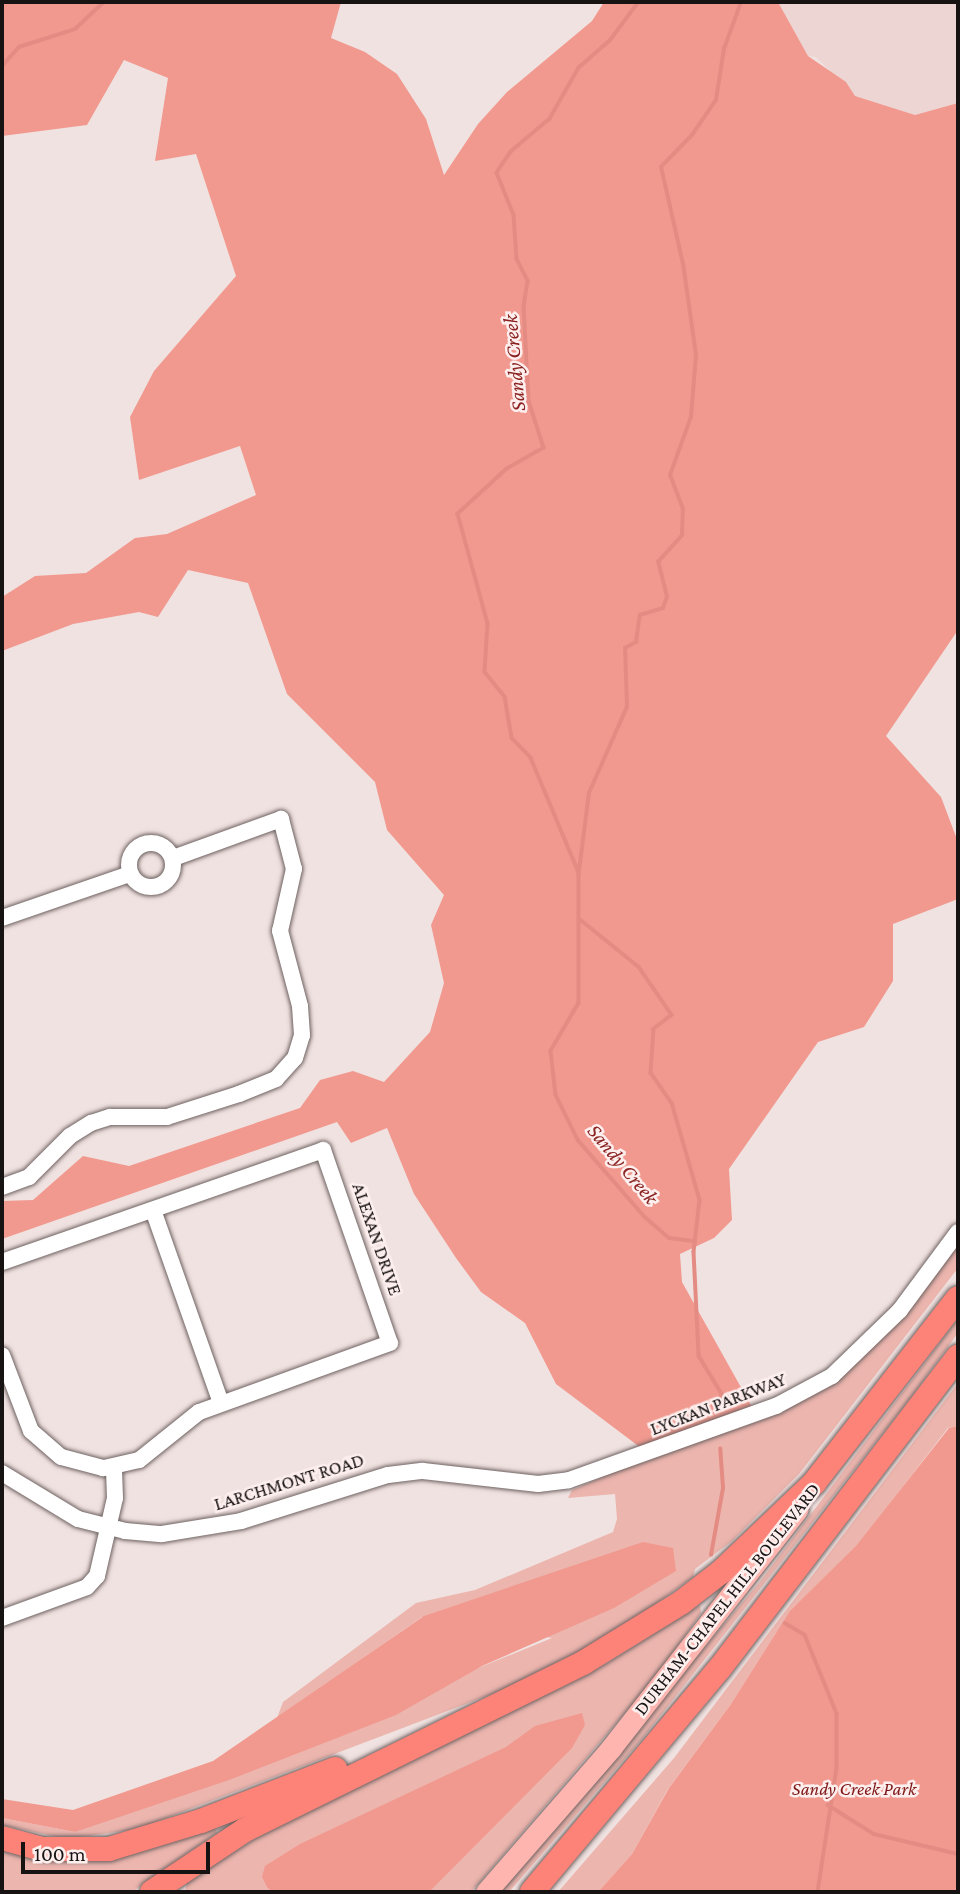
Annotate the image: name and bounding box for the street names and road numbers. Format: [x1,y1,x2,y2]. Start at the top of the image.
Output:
street label: ALEXAN DRIVE [347,1180,407,1298]
street label: LYCKAN PARKWAY [647,1368,789,1440]
street label: LARCHMONT ROAD [211,1448,367,1516]
street label: DURHAM-CHAPEL HILL BOULEVARD [629,1478,825,1720]

